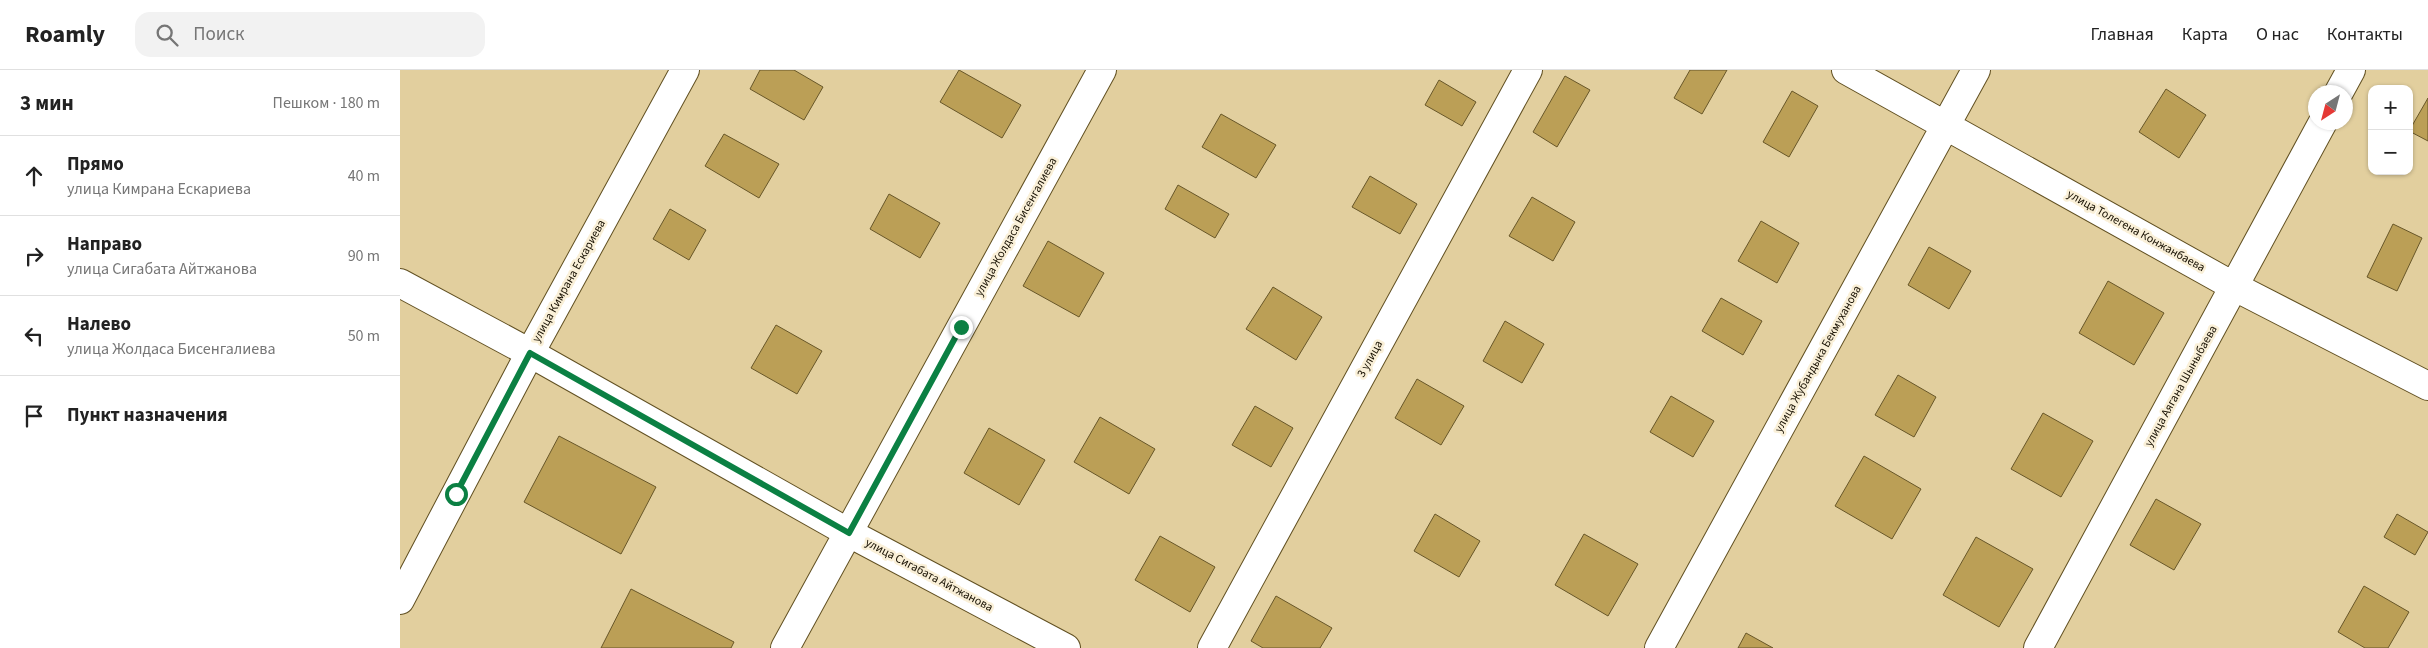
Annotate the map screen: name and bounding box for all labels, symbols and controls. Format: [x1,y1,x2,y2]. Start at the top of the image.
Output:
search box [135,12,485,57]
text: Roamly [25,17,105,52]
icon: search [153,21,181,49]
text: Поиск [193,21,244,48]
text: Главная [2091,22,2154,47]
text: Карта [2182,22,2228,47]
text: О нас [2256,22,2299,47]
text: Контакты [2327,22,2403,47]
north arrow [2308,85,2353,130]
map controls [2368,85,2413,175]
button: + [2368,85,2413,130]
text: 3 мин [20,88,74,118]
text: Пешком · 180 m [273,92,380,114]
button: − [2368,130,2413,175]
text: Прямо [67,151,124,178]
street label: улица Жолдаса Бисенгалиева [971,154,1061,300]
icon: ahead [20,162,48,190]
text: 40 m [348,165,380,187]
text: улица Кимрана Ескариева [67,178,251,200]
street label: улица Толегена Конжанбаева [2064,186,2208,276]
street label: улица Кимрана Ескариева [528,217,610,345]
text: Направо [67,231,142,258]
icon: right [20,242,48,270]
text: 90 m [348,245,380,267]
text: улица Сигабата Айтжанова [67,258,257,280]
street label: улица Жубандыка Бекмуханова [1770,282,1866,436]
text: Налево [67,311,131,338]
route end [950,316,973,339]
icon: left [20,322,48,350]
street label: улица Аягана Шыныбаева [2141,322,2221,450]
text: 50 m [348,325,380,347]
street label: 3 улица [1353,337,1387,381]
text: улица Жолдаса Бисенгалиева [67,338,276,360]
icon: arrive [20,402,48,430]
text: Пункт назначения [67,402,228,429]
route start [445,483,468,506]
street label: улица Сигабата Айтжанова [862,534,996,616]

